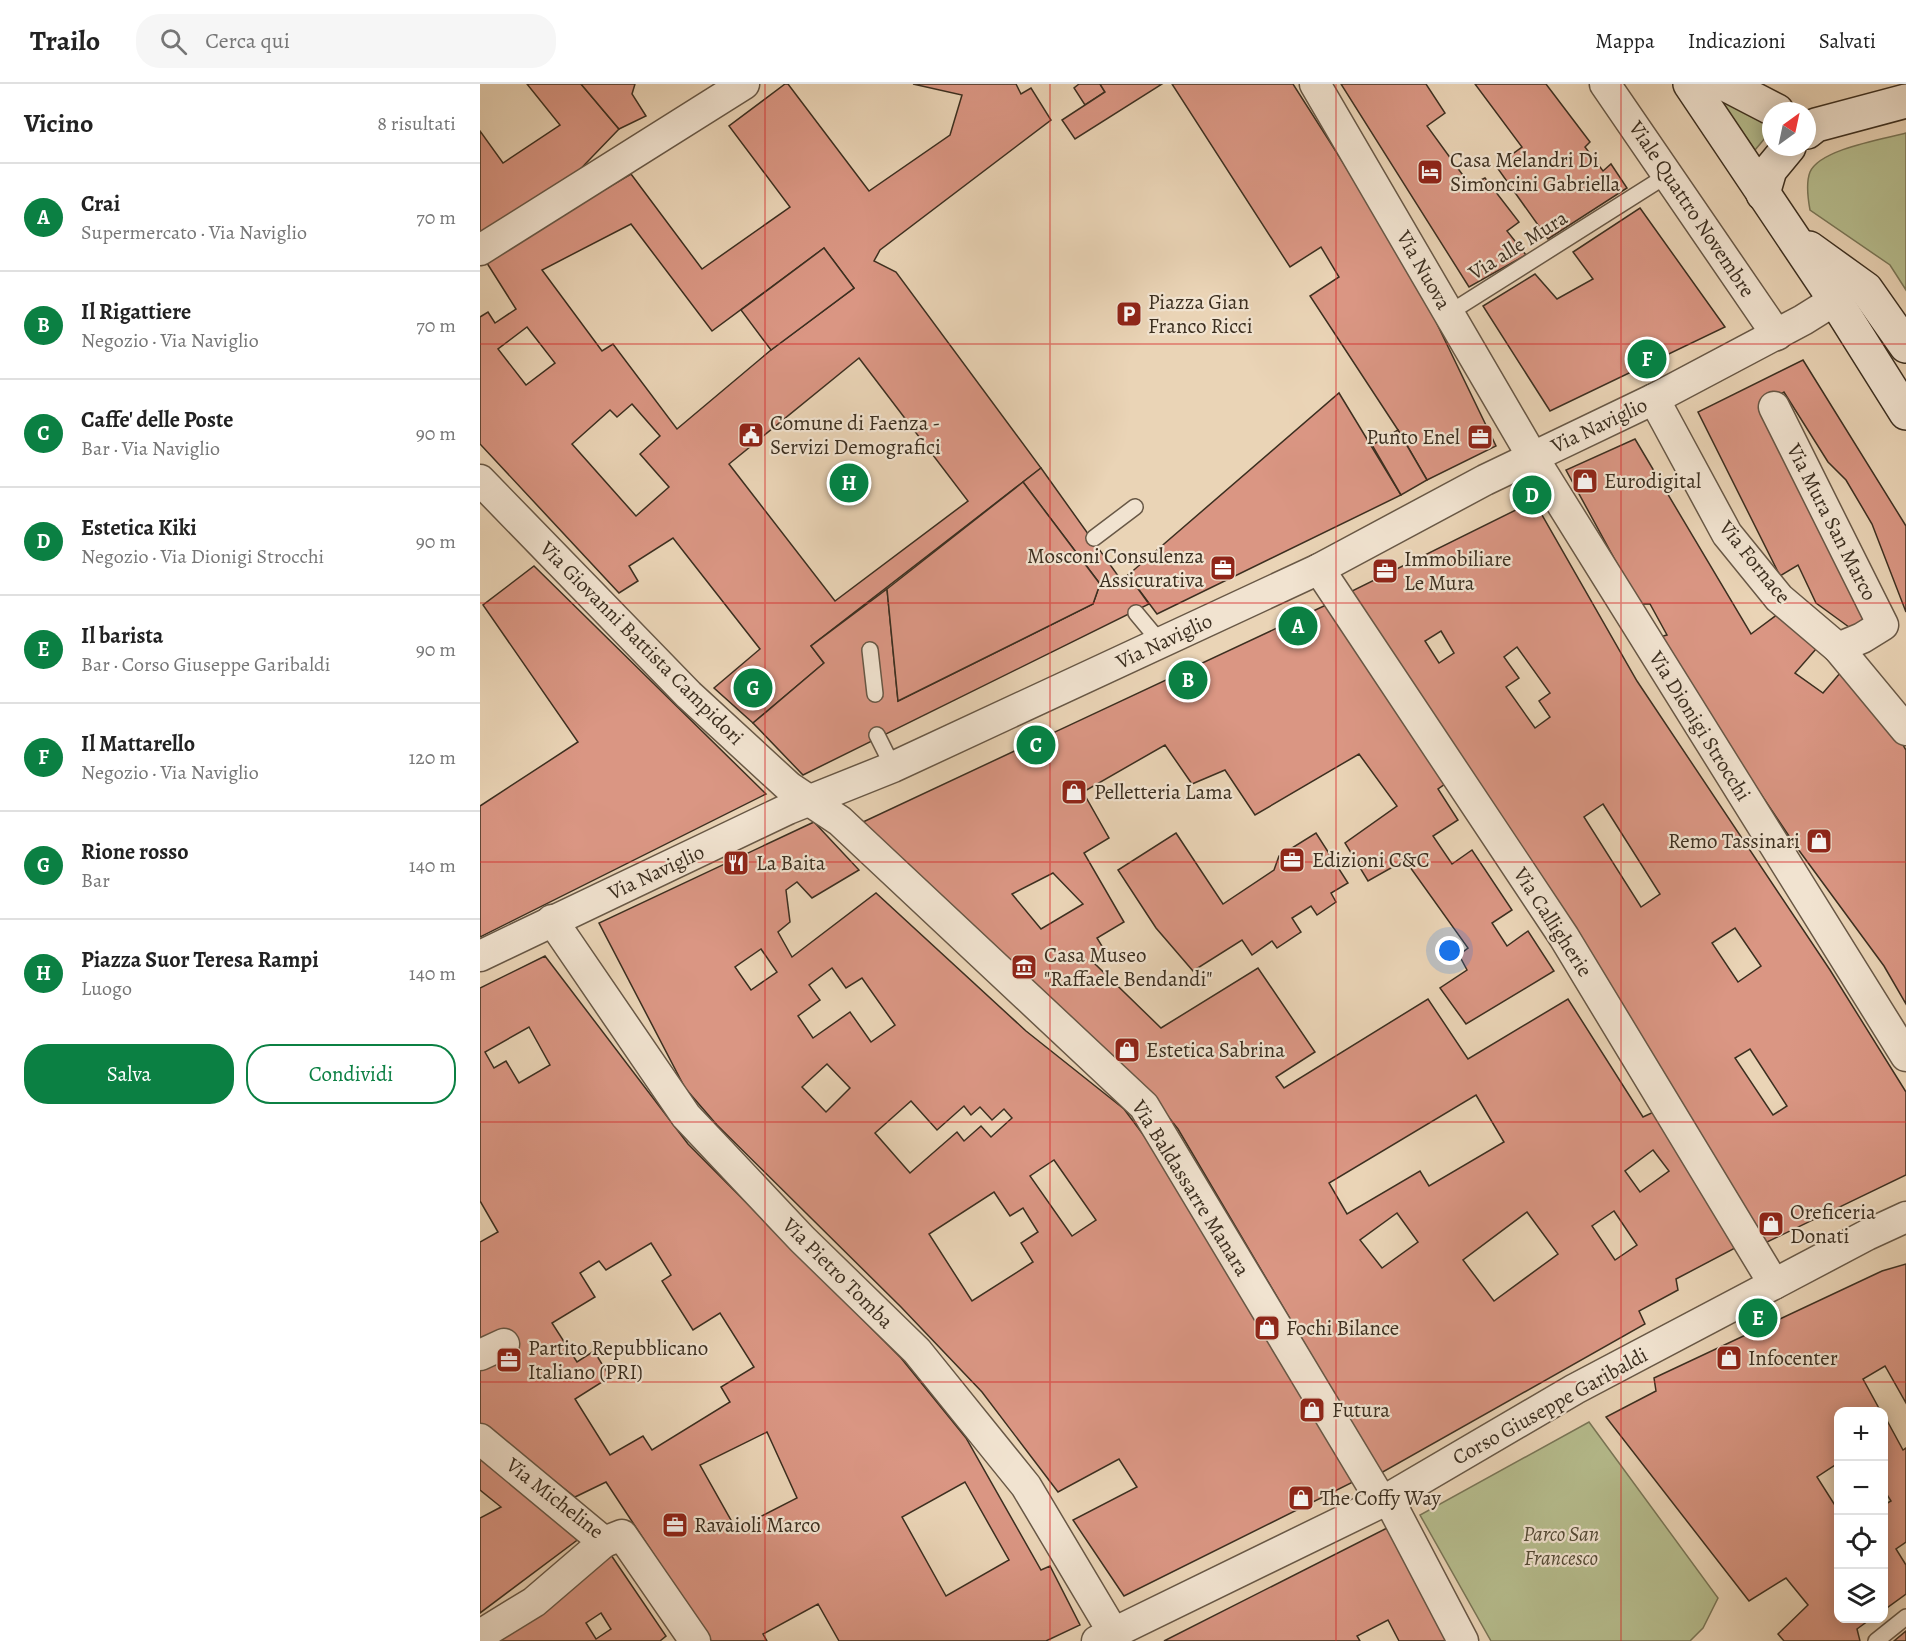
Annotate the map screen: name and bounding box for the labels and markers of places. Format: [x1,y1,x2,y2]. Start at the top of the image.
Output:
place label: Casa Melandri Di Simoncini Gabriella [1450,146,1621,198]
hotel icon: Casa Melandri Di Simoncini Gabriella [1415,157,1445,187]
place label: Piazza Gian Franco Ricci [1148,288,1253,340]
parking icon: Piazza Gian Franco Ricci [1114,299,1144,329]
pin: F [1628,336,1666,382]
place label: Comune di Faenza - Servizi Demografici [770,409,941,461]
public building icon: Comune di Faenza - Servizi Demografici [736,420,766,450]
office icon: Punto Enel [1465,422,1495,452]
place label: Punto Enel [1366,423,1460,451]
pin: H [830,460,868,506]
shop icon: Eurodigital [1570,466,1600,496]
place label: Eurodigital [1604,467,1701,495]
pin: D [1512,472,1552,518]
place label: Mosconi Consulenza Assicurativa [1027,542,1204,594]
place label: Immobiliare Le Mura [1404,545,1511,597]
office icon: Mosconi Consulenza Assicurativa [1208,553,1238,583]
office icon: Immobiliare Le Mura [1370,556,1400,586]
pin: A [1278,604,1318,648]
pin: B [1168,658,1208,702]
pin: G [734,666,772,710]
pin: C [1016,722,1056,768]
shop icon: Pelletteria Lama [1059,777,1089,807]
place label: Pelletteria Lama [1094,778,1233,806]
shop icon: Remo Tassinari [1804,826,1834,856]
place label: Remo Tassinari [1668,827,1800,855]
office icon: Edizioni C&C [1277,845,1307,875]
place label: Edizioni C&C [1312,846,1430,874]
restaurant icon: La Baita [721,848,751,878]
place label: La Baita [756,849,826,877]
place label: Casa Museo "Raffaele Bendandi" [1044,941,1213,993]
museum icon: Casa Museo "Raffaele Bendandi" [1009,952,1039,982]
shop icon: Estetica Sabrina [1112,1035,1142,1065]
place label: Estetica Sabrina [1146,1036,1285,1064]
place label: Oreficeria Donati [1790,1198,1876,1250]
shop icon: Oreficeria Donati [1756,1209,1786,1239]
pin: E [1738,1296,1778,1340]
shop icon: Fochi Bilance [1252,1313,1282,1343]
place label: Fochi Bilance [1286,1314,1399,1342]
place label: Partito Repubblicano Italiano (PRI) [528,1334,708,1386]
shop icon: Infocenter [1714,1343,1744,1373]
place label: Infocenter [1748,1344,1838,1372]
office icon: Partito Repubblicano Italiano (PRI) [494,1345,524,1375]
shop icon: Futura [1297,1395,1327,1425]
place label: Futura [1332,1396,1390,1424]
shop icon: The Coffy Way [1286,1483,1316,1513]
place label: The Coffy Way [1320,1484,1442,1512]
office icon: Ravaioli Marco [660,1510,690,1540]
place label: Ravaioli Marco [694,1511,820,1539]

